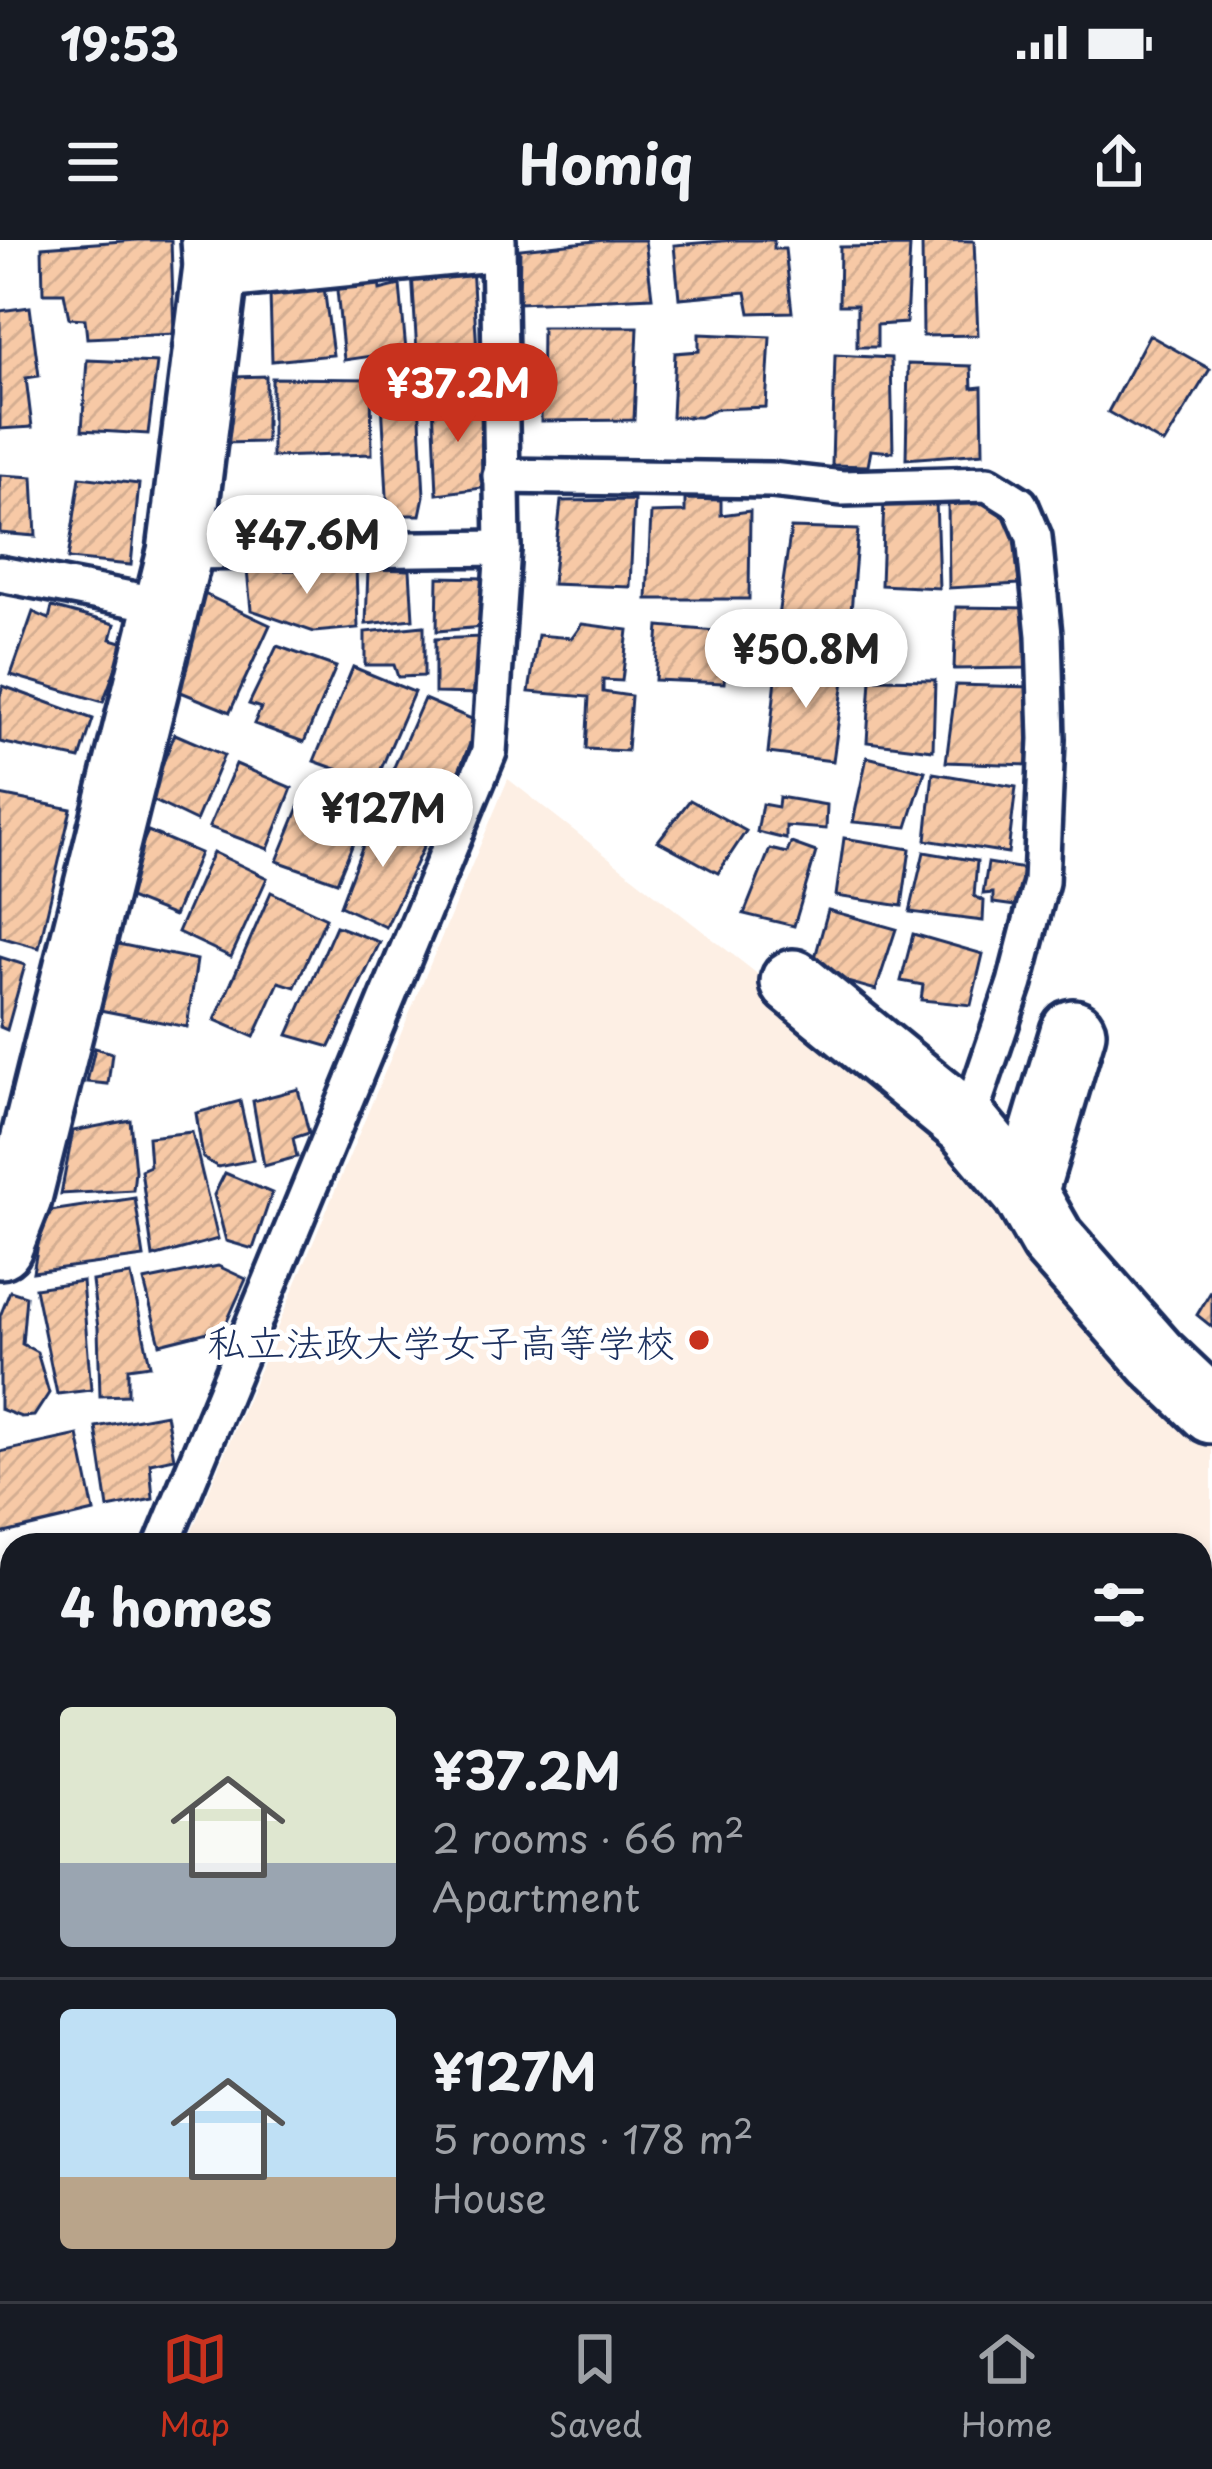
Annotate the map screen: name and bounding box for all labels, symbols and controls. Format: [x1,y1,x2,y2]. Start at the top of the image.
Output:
text: 19:53 [60,8,179,76]
text: Homiq [519,122,693,203]
icon: menu [60,129,126,195]
icon: share [1086,129,1152,195]
pin: ¥37.2M [360,343,556,445]
text: ¥37.2M [386,352,530,411]
pin: ¥47.6M [209,495,405,597]
text: ¥47.6M [234,504,380,563]
pin: ¥50.8M [708,609,904,711]
text: ¥50.8M [732,618,880,677]
pin: ¥127M [299,768,467,870]
text: ¥127M [320,777,446,836]
place label: 私立法政大学女子高等学校 [207,1311,675,1370]
marker: 私立法政大学女子高等学校 [686,1327,712,1353]
text: 4 homes [60,1567,272,1644]
icon: filters [1086,1572,1152,1638]
text: ¥37.2M [432,1730,621,1807]
icon: home [156,1755,300,1899]
text: 2 rooms · 66 m² [432,1807,745,1866]
text: Apartment [432,1866,640,1925]
text: ¥127M [432,2031,597,2108]
icon: home [156,2057,300,2201]
text: 5 rooms · 178 m² [432,2108,754,2167]
text: House [432,2167,546,2226]
tab: Map [159,2326,230,2448]
tab: Saved [549,2326,642,2448]
tab: Home [961,2326,1053,2448]

